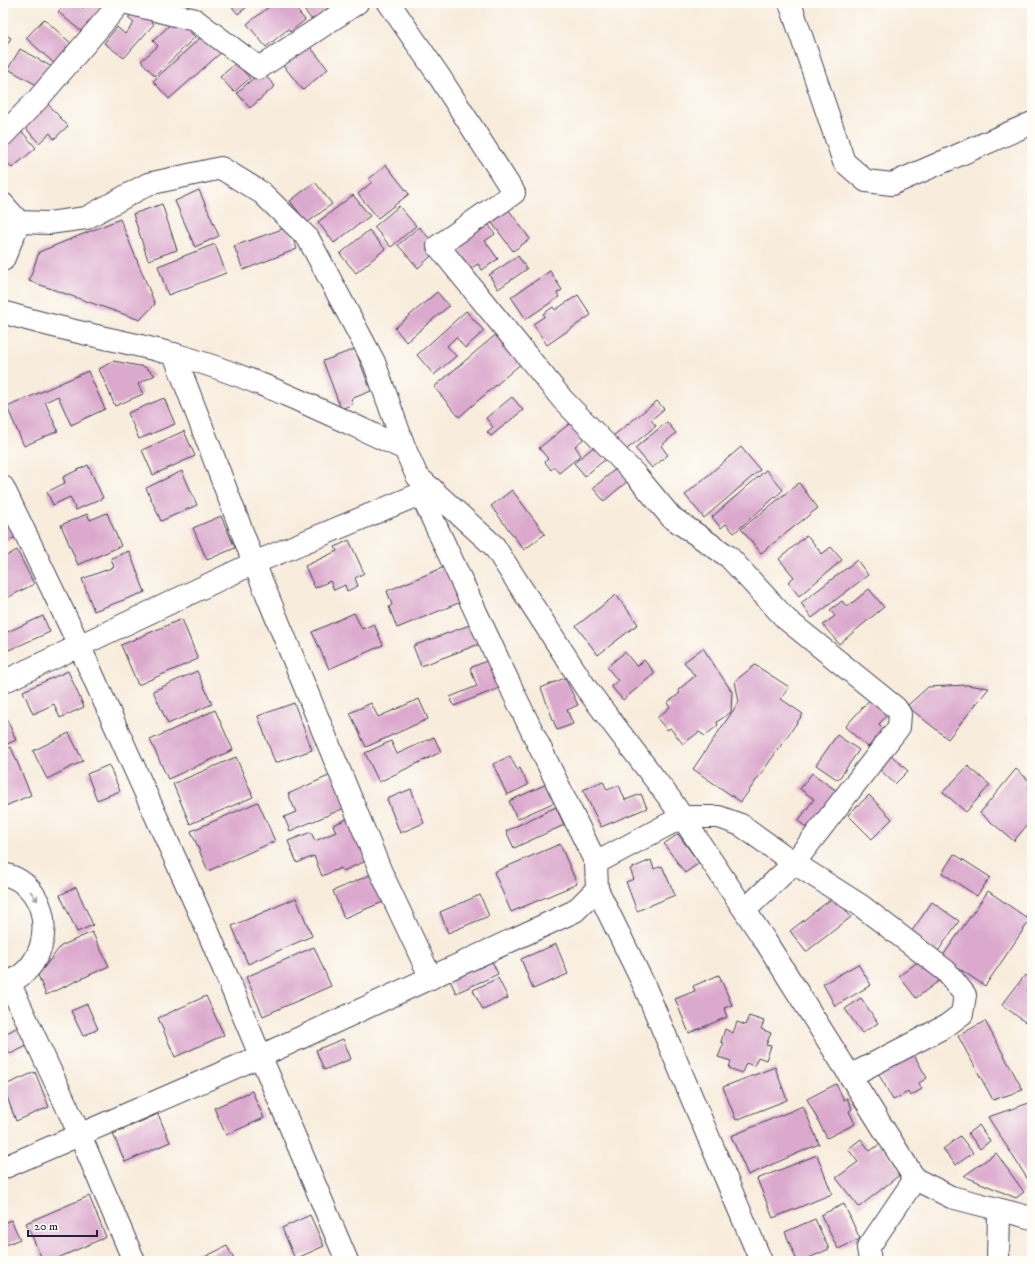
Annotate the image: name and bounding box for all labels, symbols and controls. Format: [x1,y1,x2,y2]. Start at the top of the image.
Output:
one-way arrow [30,890,38,901]
scale bar [28,1212,97,1238]
text: 20 m [34,1219,58,1234]

